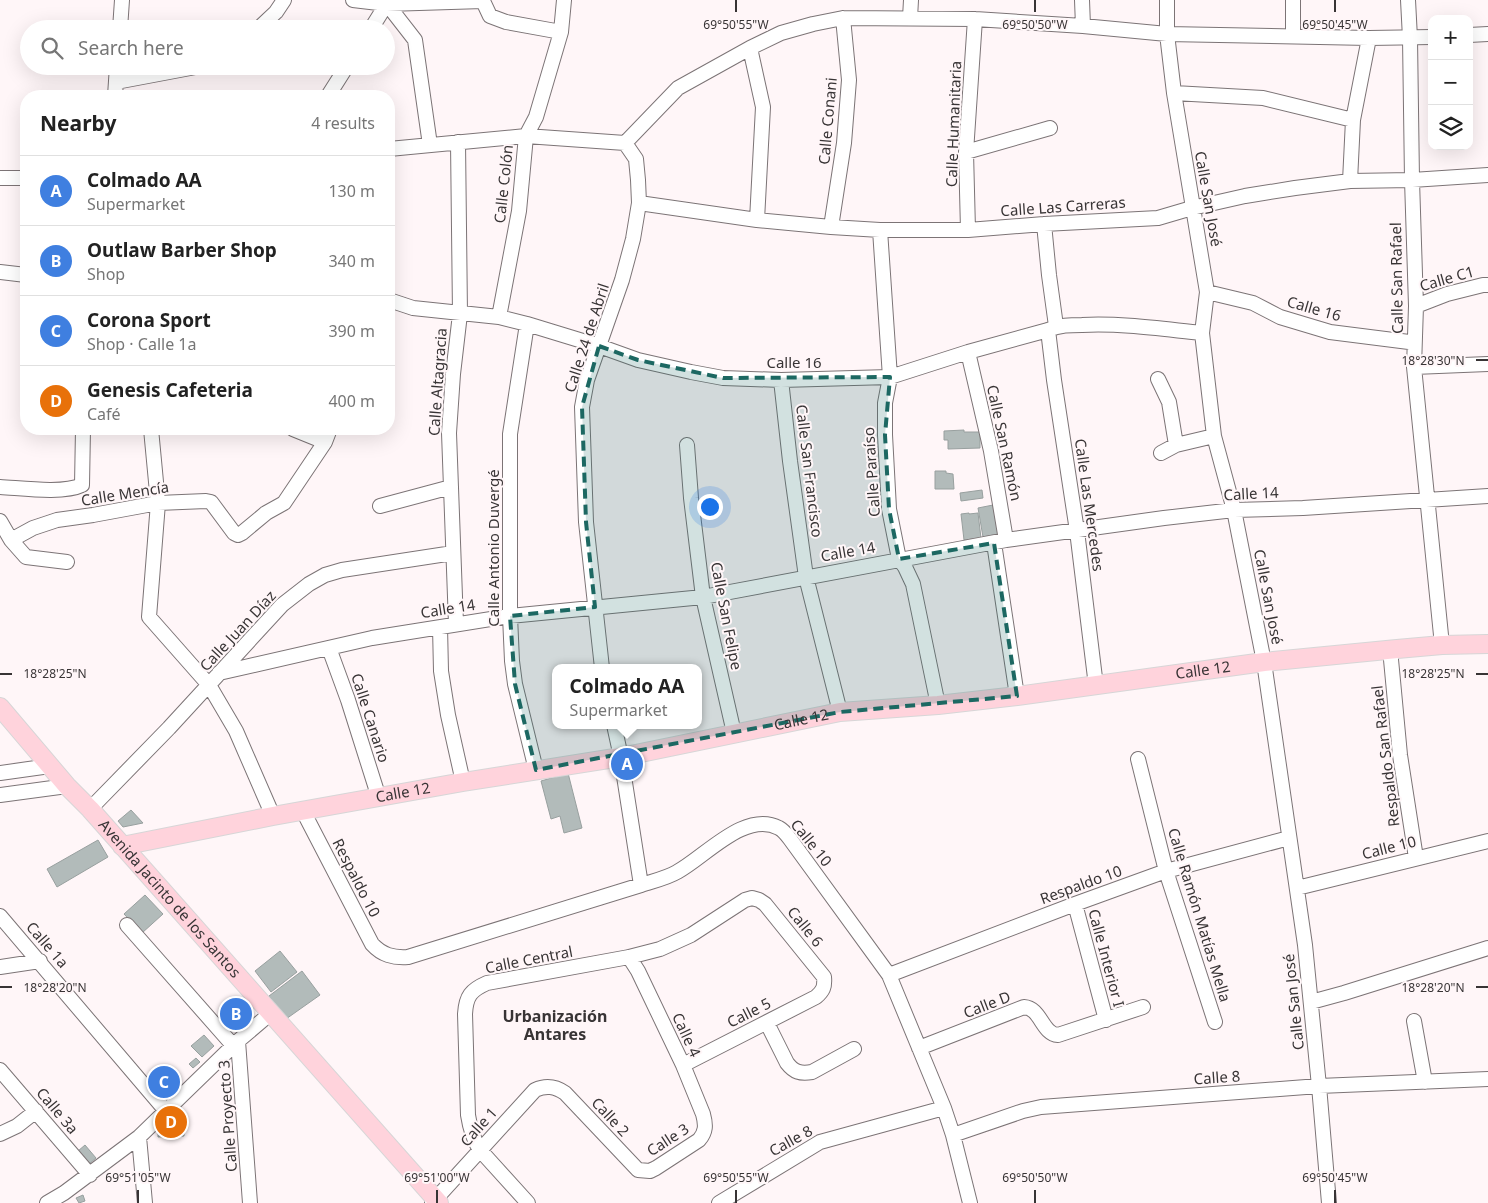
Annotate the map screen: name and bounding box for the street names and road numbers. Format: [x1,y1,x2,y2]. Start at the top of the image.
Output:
street label: Calle Humanitaria [941,61,965,187]
street label: Calle Conani [813,77,841,165]
street label: Calle Colón [489,144,517,224]
street label: Calle San José [1191,150,1227,248]
street label: Calle Las Carreras [1000,192,1126,220]
street label: Calle San Rafael [1385,222,1407,334]
street label: Calle C1 [1417,261,1476,295]
street label: Calle 24 de Abril [559,281,613,395]
street label: Calle 16 [1285,291,1344,325]
street label: Calle Altagracia [423,327,451,437]
street label: Calle 16 [766,352,822,372]
street label: Calle San Ramón [983,383,1027,503]
street label: Calle San Francisco [792,403,828,538]
street label: Calle Paraíso [858,427,884,518]
street label: Calle Las Mercedes [1071,437,1109,573]
street label: Calle Antonio Duvergé [483,469,503,627]
street label: Calle Mencía [79,476,170,510]
street label: Calle 14 [1223,482,1279,504]
street label: Calle 14 [819,536,877,566]
street label: Calle San José [1250,547,1288,646]
street label: Calle San Felipe [707,560,747,671]
street label: Calle Juan Díaz [195,586,280,675]
street label: Calle 14 [419,594,477,622]
street label: Calle 12 [1174,656,1232,683]
street label: Calle Canario [347,671,395,765]
street label: Respaldo San Rafael [1366,684,1404,828]
street label: Calle 12 [772,704,830,734]
street label: Calle 12 [374,777,432,806]
street label: Avenida Jacinto de los Santos [95,815,246,981]
street label: Calle 10 [787,815,837,870]
street label: Calle Ramón Matías Mella [1164,825,1236,1004]
street label: Calle 10 [1360,831,1418,863]
street label: Respaldo 10 [328,835,385,920]
street label: Respaldo 10 [1037,860,1124,908]
street label: Calle 6 [783,902,828,951]
street label: Calle Interior I [1084,907,1130,1009]
street label: Calle 1a [22,917,73,972]
street label: Calle Central [483,941,574,977]
street label: Calle San José [1278,953,1308,1051]
street label: Calle D [960,986,1013,1022]
street label: Calle 5 [723,993,774,1032]
street label: Calle 4 [668,1009,706,1060]
street label: Calle Proyecto 3 [213,1059,241,1173]
street label: Calle 8 [1193,1065,1241,1089]
street label: Calle 3a [32,1083,83,1138]
street label: Calle 2 [588,1092,634,1140]
street label: Calle 1 [455,1102,501,1150]
street label: Calle 3 [642,1118,692,1160]
street label: Calle 8 [765,1120,816,1160]

